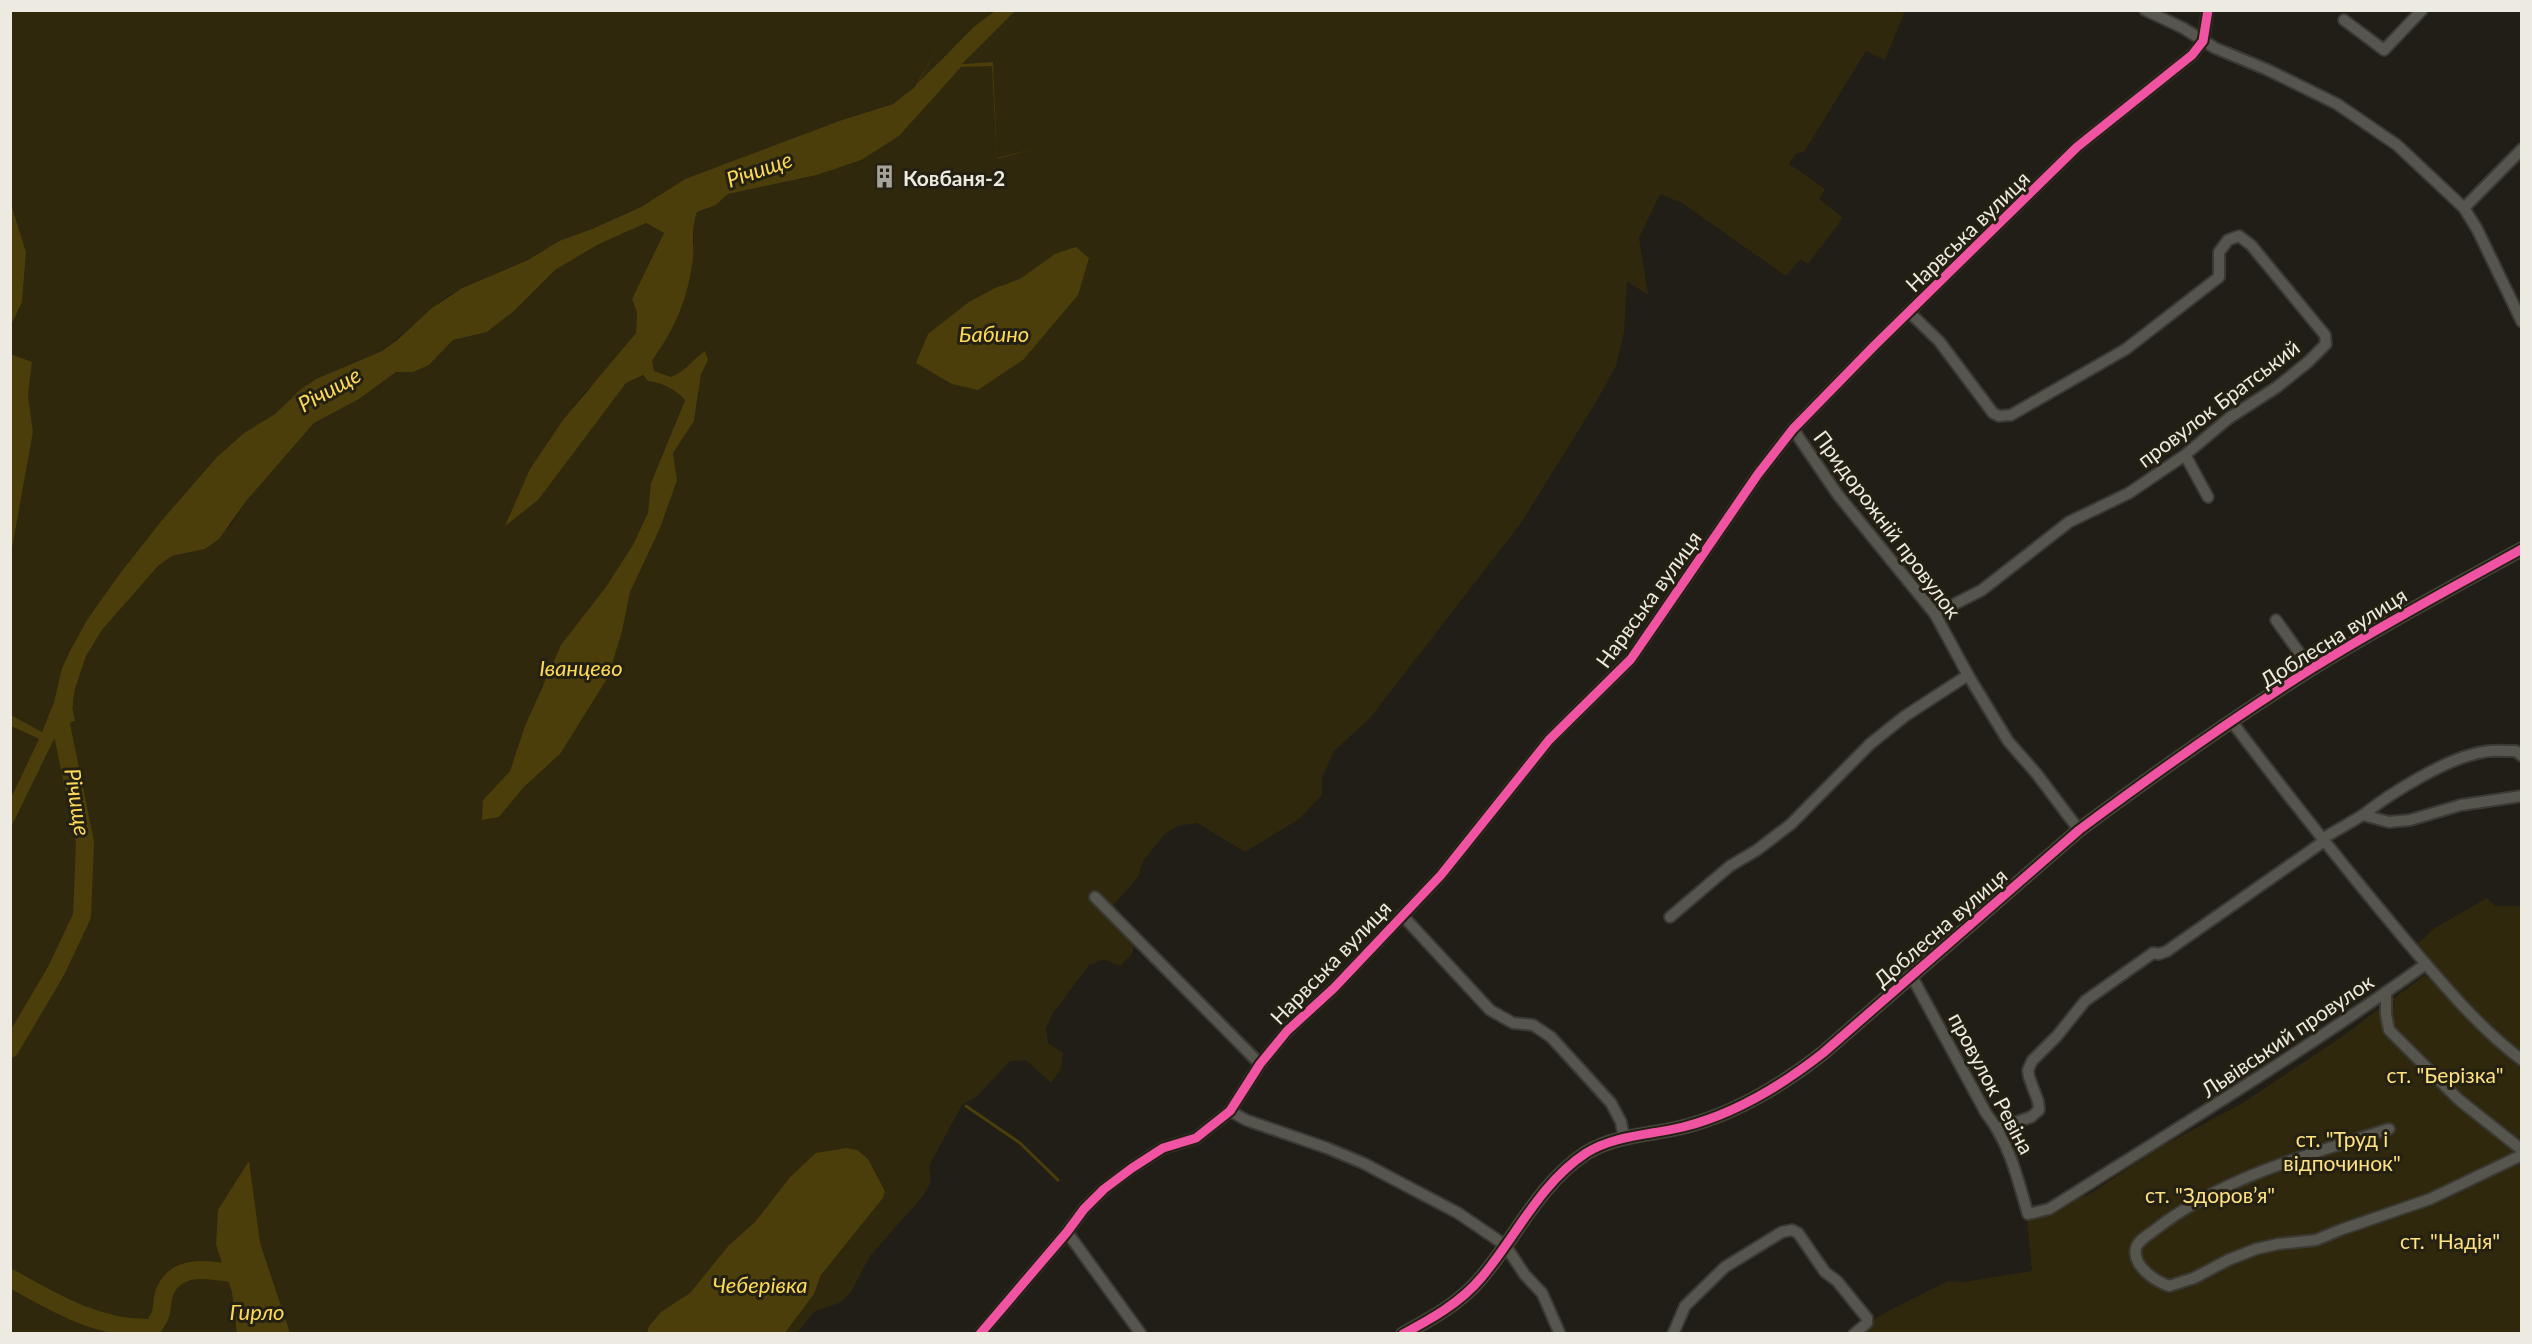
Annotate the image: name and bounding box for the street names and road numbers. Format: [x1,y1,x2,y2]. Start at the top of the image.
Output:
street label: Нарвська вулиця [1900,166,2034,296]
street label: провулок Братський [2132,334,2304,472]
street label: Придорожній провулок [1809,425,1967,623]
street label: Нарвська вулиця [1590,526,1706,672]
street label: Доблесна вулиця [2255,582,2411,692]
street label: Доблесна вулиця [1868,862,2012,992]
street label: Нарвська вулиця [1265,895,1395,1029]
street label: Львівський провулок [2195,968,2378,1102]
street label: провулок Ревіна [1944,1008,2040,1158]

